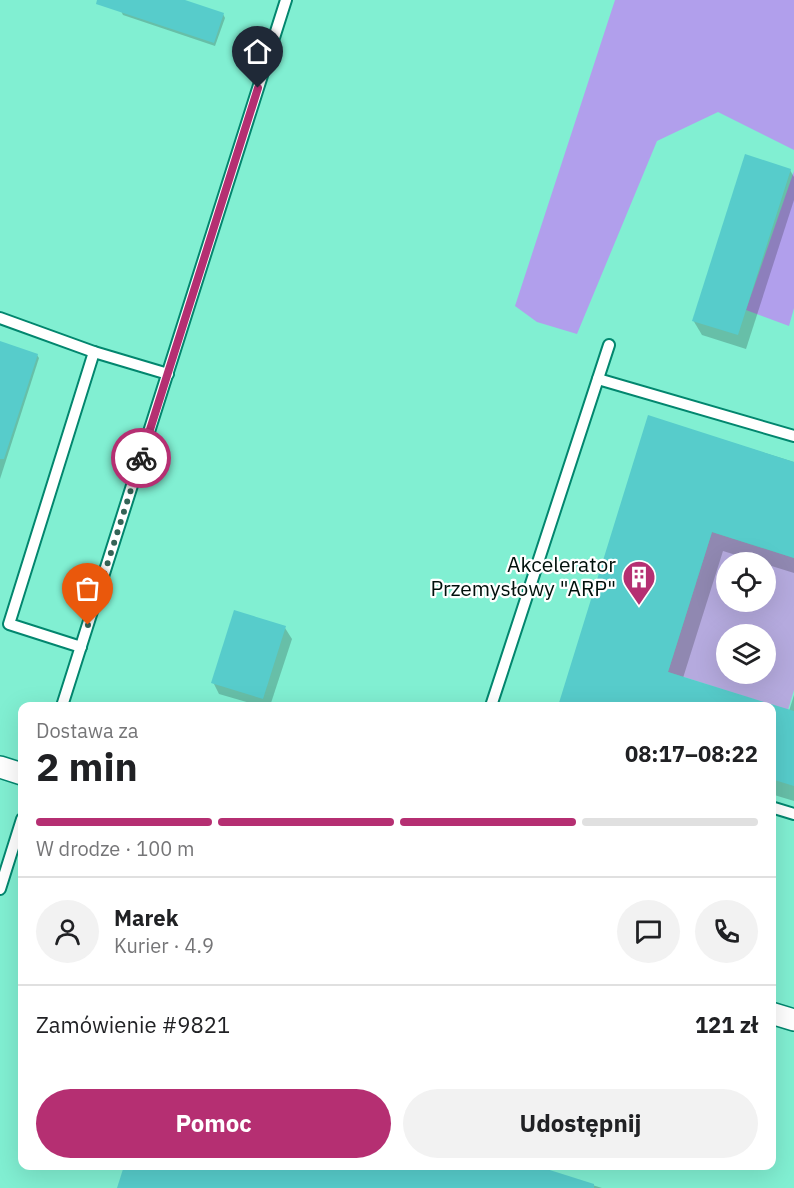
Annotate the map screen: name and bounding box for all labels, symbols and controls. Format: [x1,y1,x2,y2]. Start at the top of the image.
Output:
pin [232,26,283,88]
icon: home [241,35,274,68]
courier [111,428,171,488]
icon: bike [125,442,158,475]
place label: Akcelerator Przemysłowy "ARP" [431,550,616,602]
map controls [716,552,776,684]
button: locate [716,552,776,612]
building icon: Akcelerator Przemysłowy "ARP" [621,559,657,606]
pin [62,563,113,625]
icon: bag [71,572,104,605]
button: layers [716,624,776,684]
text: Dostawa za [36,717,138,744]
text: 08:17–08:22 [625,739,758,768]
text: 2 min [36,741,138,792]
text: W drodze · 100 m [36,835,194,862]
button: person [36,900,99,963]
button: chat [617,900,680,963]
button: phone [695,900,758,963]
text: Marek [114,903,178,932]
text: Kurier · 4.9 [114,932,214,959]
text: Zamówienie #9821 [36,1010,230,1039]
text: 121 zł [695,1010,758,1039]
button: Pomoc [36,1089,391,1158]
button: Udostępnij [403,1089,758,1158]

